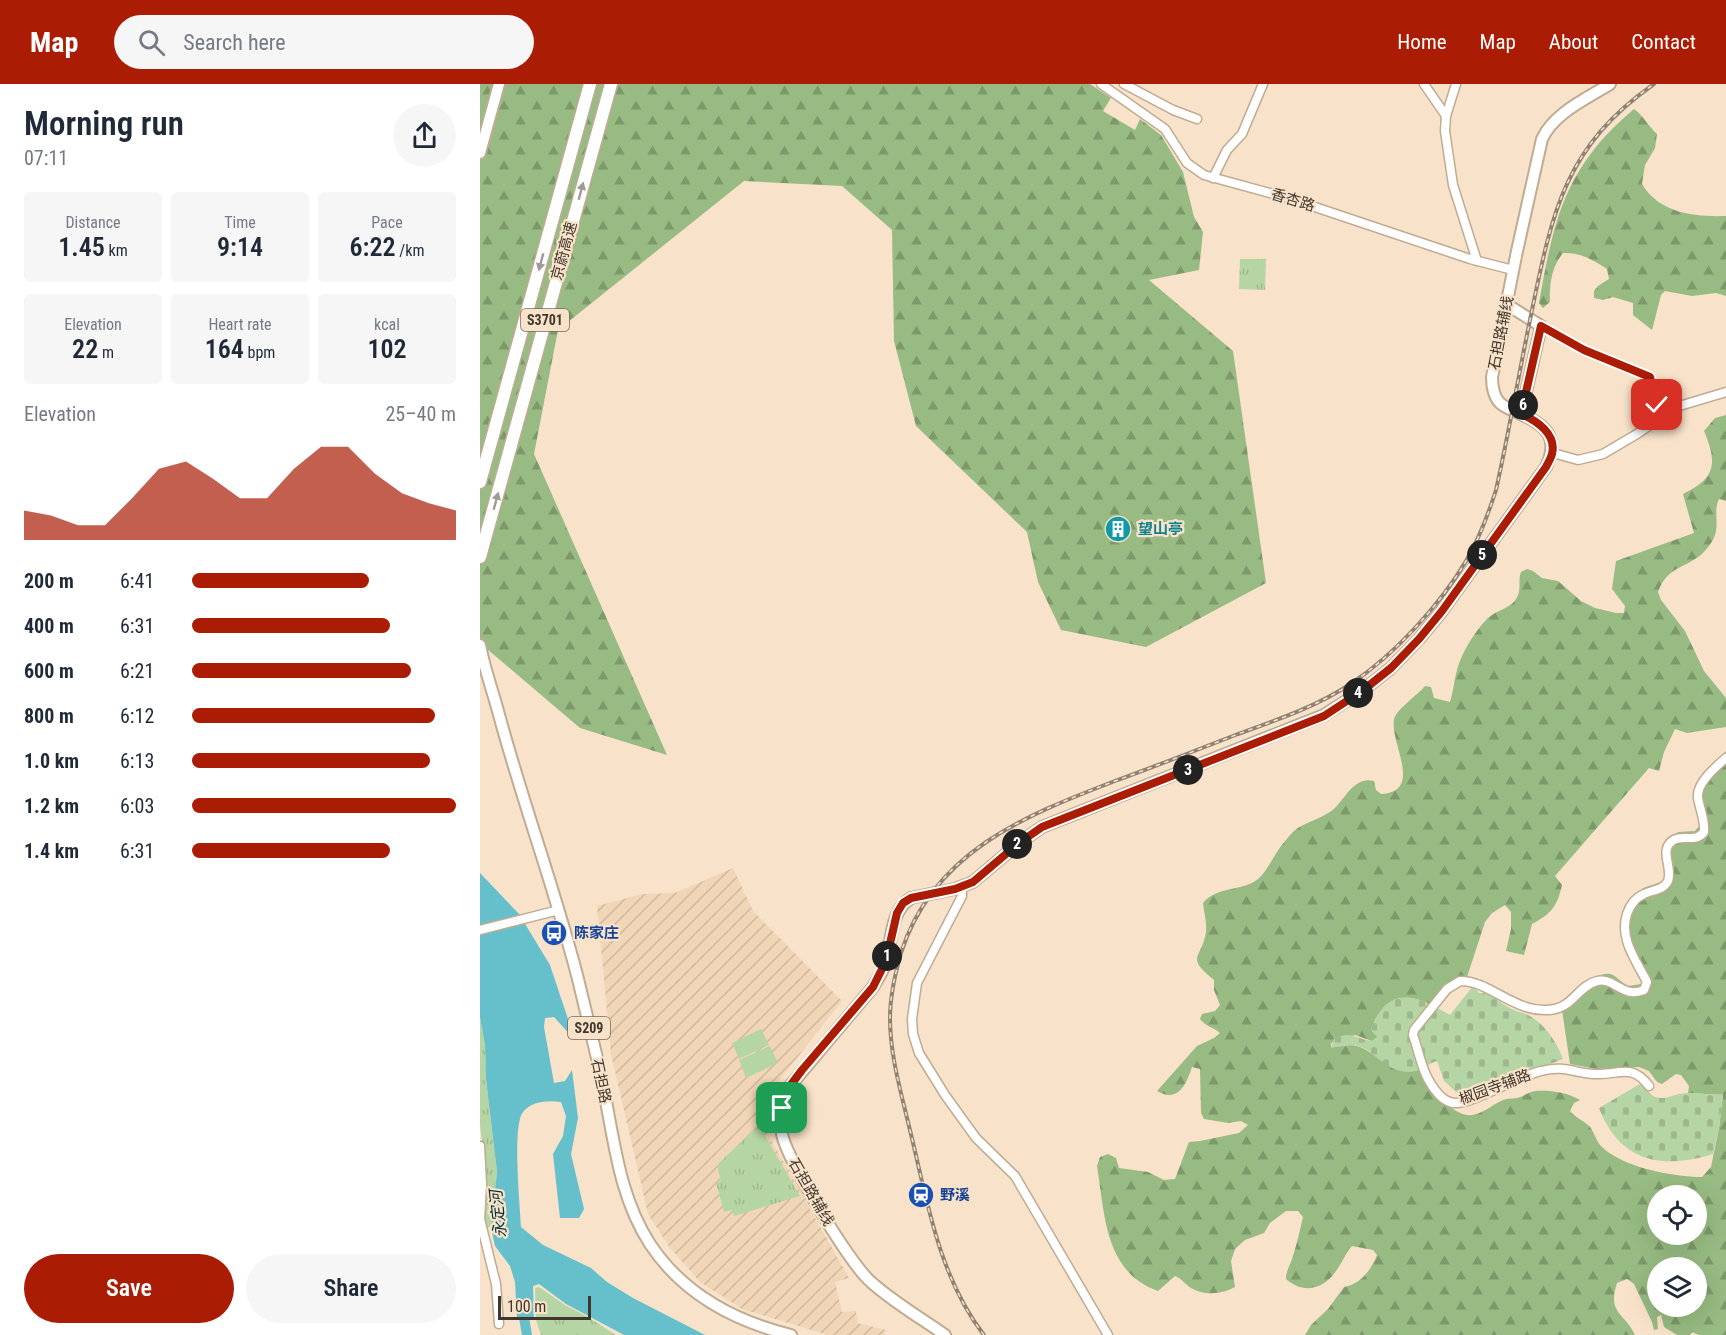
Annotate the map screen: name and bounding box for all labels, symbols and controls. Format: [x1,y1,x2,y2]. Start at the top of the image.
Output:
search box [114,15,534,69]
text: Map [30,26,78,59]
icon: search [135,26,168,59]
text: Search here [183,30,286,55]
text: Home [1397,30,1447,54]
text: Map [1480,30,1516,54]
text: About [1549,30,1598,54]
text: Contact [1631,30,1696,54]
text: Morning run [24,104,184,143]
button: share [393,104,456,167]
text: 07:11 [24,146,68,170]
one-way arrow [577,182,586,200]
street label: 香杏路 [1269,185,1317,215]
text: Distance [65,213,121,232]
text: Time [224,213,256,232]
text: Pace [371,213,403,232]
street label: 京蔚高速 [548,220,580,282]
text: 1.45 [58,232,105,262]
text: 9:14 [217,232,263,262]
text: 6:22 [350,232,396,262]
text: km [105,241,128,260]
text: /km [396,241,424,260]
one-way arrow [535,253,545,271]
street label: 石担路辅线 [1485,294,1517,372]
road number: S3701 [521,309,569,331]
text: Elevation [64,315,122,334]
text: Heart rate [208,315,272,334]
text: kcal [374,315,400,334]
text: 22 [72,334,98,364]
text: 164 [205,334,244,364]
text: 102 [367,334,407,364]
text: m [98,343,114,362]
text: bpm [244,343,275,362]
pin [1631,379,1682,430]
icon: check [1640,388,1673,421]
pin: 6 [1508,390,1538,420]
text: 6 [1519,395,1527,414]
text: Elevation [24,402,96,426]
text: 25–40 m [385,402,456,426]
one-way arrow [491,492,501,510]
building icon: 望山亭 [1103,514,1133,544]
place label: 望山亭 [1138,520,1183,538]
pin: 5 [1467,540,1497,570]
text: 5 [1478,545,1486,564]
text: 200 m [24,569,74,593]
text: 6:41 [120,569,154,593]
text: 400 m [24,614,74,638]
text: 6:31 [120,614,154,638]
text: 600 m [24,659,74,683]
text: 6:21 [120,659,154,683]
pin: 4 [1343,678,1373,708]
text: 4 [1354,683,1362,702]
text: 800 m [24,704,74,728]
text: 6:12 [120,704,154,728]
text: 1.0 km [24,749,79,773]
text: 6:13 [120,749,154,773]
pin: 3 [1173,755,1203,785]
text: 3 [1184,760,1192,779]
text: 1.2 km [24,794,79,818]
text: 6:03 [120,794,154,818]
pin: 2 [1002,829,1032,859]
text: 2 [1013,834,1021,853]
text: 1.4 km [24,839,79,863]
text: 6:31 [120,839,154,863]
bus stop icon: 陈家庄 [539,918,569,948]
place label: 陈家庄 [574,924,619,942]
pin: 1 [872,941,902,971]
text: 1 [883,946,891,965]
road number: S209 [568,1017,610,1039]
street label: 石担路 [588,1057,614,1105]
street label: 椒园寺辅路 [1457,1066,1533,1108]
pin [756,1082,807,1133]
icon: arrive [765,1091,798,1124]
street label: 石担路辅线 [784,1155,838,1229]
station icon: 野溪 [906,1180,936,1210]
map controls [1647,1185,1707,1317]
button: locate [1647,1185,1707,1245]
water label: 永定河 [486,1186,510,1239]
place label: 野溪 [940,1186,970,1204]
button: Save [24,1254,234,1323]
button: Share [246,1254,456,1323]
button: layers [1647,1257,1707,1317]
scale bar [498,1293,591,1320]
text: 100 m [507,1297,546,1316]

